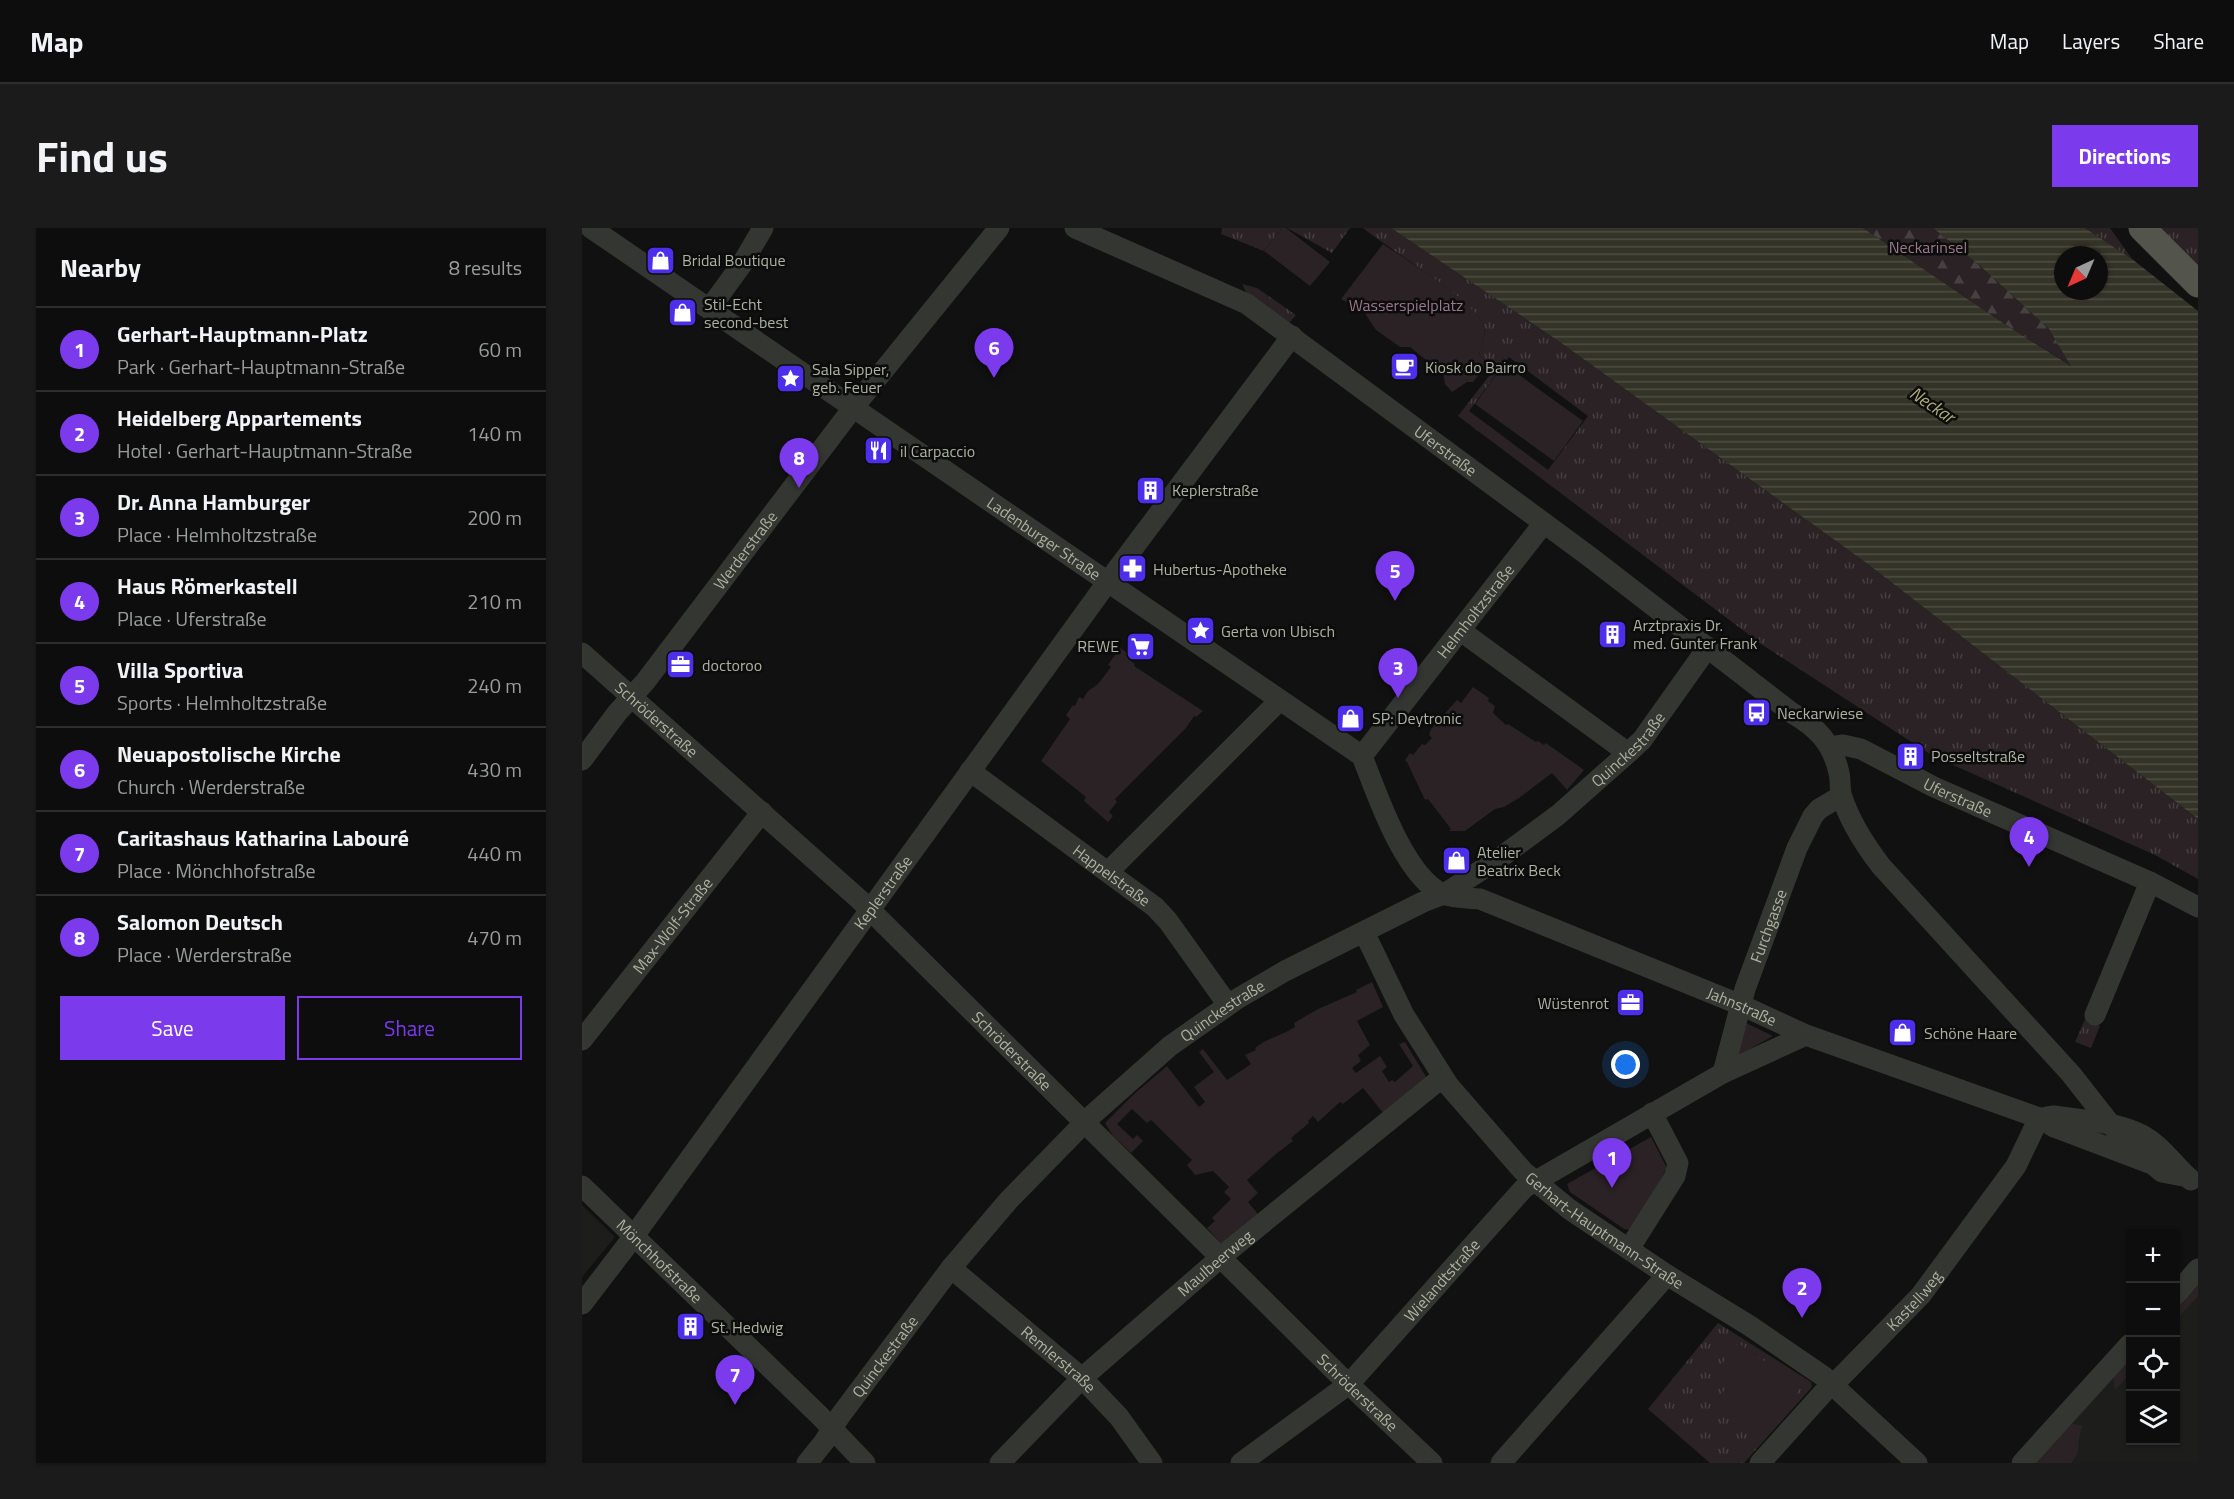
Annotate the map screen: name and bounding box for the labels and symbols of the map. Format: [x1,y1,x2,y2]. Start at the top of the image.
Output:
park label: Neckarinsel [1889,235,1967,259]
shop icon: Bridal Boutique [645,244,677,276]
north arrow [2054,246,2108,300]
place label: Bridal Boutique [682,248,786,272]
place label: Stil-Echt second-best [704,292,789,334]
park label: Wasserspielplatz [1349,293,1463,317]
shop icon: Stil-Echt second-best [667,297,699,329]
pin: 6 [974,328,1014,378]
cafe icon: Kiosk do Bairro [1388,351,1420,383]
place label: Kiosk do Bairro [1425,355,1526,379]
place label: Sala Sipper, geb. Feuer [812,357,889,399]
place icon: Sala Sipper, geb. Feuer [775,362,807,394]
water label: Neckar [1904,380,1962,431]
street label: Uferstraße [1409,419,1482,482]
restaurant icon: il Carpaccio [863,435,895,467]
pin: 8 [780,438,818,488]
place label: il Carpaccio [900,439,975,463]
building icon: Keplerstraße [1135,474,1167,506]
place label: Keplerstraße [1172,478,1259,502]
street label: Ladenburger Straße [982,491,1106,586]
street label: Werderstraße [707,506,783,595]
pin: 5 [1376,552,1414,601]
pharmacy icon: Hubertus-Apotheke [1116,553,1148,585]
place label: Hubertus-Apotheke [1153,557,1287,581]
street label: Helmholtzstraße [1431,559,1520,663]
place label: Arztpraxis Dr. med. Gunter Frank [1633,613,1758,655]
place icon: Gerta von Ubisch [1184,615,1216,647]
building icon: Arztpraxis Dr. med. Gunter Frank [1596,618,1628,650]
place label: Gerta von Ubisch [1221,619,1335,643]
supermarket icon: REWE [1124,630,1156,662]
place label: REWE [1077,634,1119,658]
pin: 3 [1378,648,1418,698]
office icon: doctoroo [665,649,697,681]
place label: doctoroo [702,653,762,677]
street label: Schröderstraße [610,676,704,763]
bus stop icon: Neckarwiese [1740,697,1772,729]
place label: Neckarwiese [1777,701,1863,725]
shop icon: SP: Deytronic [1335,702,1367,734]
place label: SP: Deytronic [1372,706,1462,730]
street label: Quinckestraße [1585,707,1671,793]
building icon: Posseltstraße [1894,740,1926,772]
place label: Posseltstraße [1931,744,2025,768]
street label: Uferstraße [1919,772,1996,823]
pin: 4 [2010,818,2048,867]
street label: Happelstraße [1068,838,1156,912]
place label: Atelier Beatrix Beck [1477,840,1561,882]
shop icon: Atelier Beatrix Beck [1440,845,1472,877]
street label: Keplerstraße [848,850,918,934]
street label: Max-Wolf-Straße [627,872,718,979]
street label: Furchgasse [1744,886,1793,966]
street label: Quinckestraße [1175,973,1269,1048]
street label: Jahnstraße [1704,981,1781,1032]
office icon: Wüstenrot [1614,987,1646,1019]
place label: Wüstenrot [1537,991,1609,1015]
street label: Schröderstraße [967,1006,1057,1096]
shop icon: Schöne Haare [1887,1017,1919,1049]
place label: Schöne Haare [1924,1021,2017,1045]
your location [1611,1050,1640,1079]
pin: 1 [1592,1138,1632,1188]
street label: Gerhart-Hauptmann-Straße [1520,1166,1689,1295]
street label: Mönchhofstraße [611,1213,708,1309]
street label: Maulbeerweg [1172,1224,1258,1302]
street label: Wielandtstraße [1398,1233,1485,1327]
street label: Kastellweg [1880,1265,1947,1336]
pin: 2 [1782,1268,1822,1318]
street label: Quinckestraße [846,1310,924,1403]
building icon: St. Hedwig [674,1311,706,1343]
place label: St. Hedwig [711,1315,783,1339]
street label: Remlerstraße [1016,1320,1102,1398]
street label: Schröderstraße [1312,1348,1404,1437]
pin: 7 [716,1356,754,1405]

